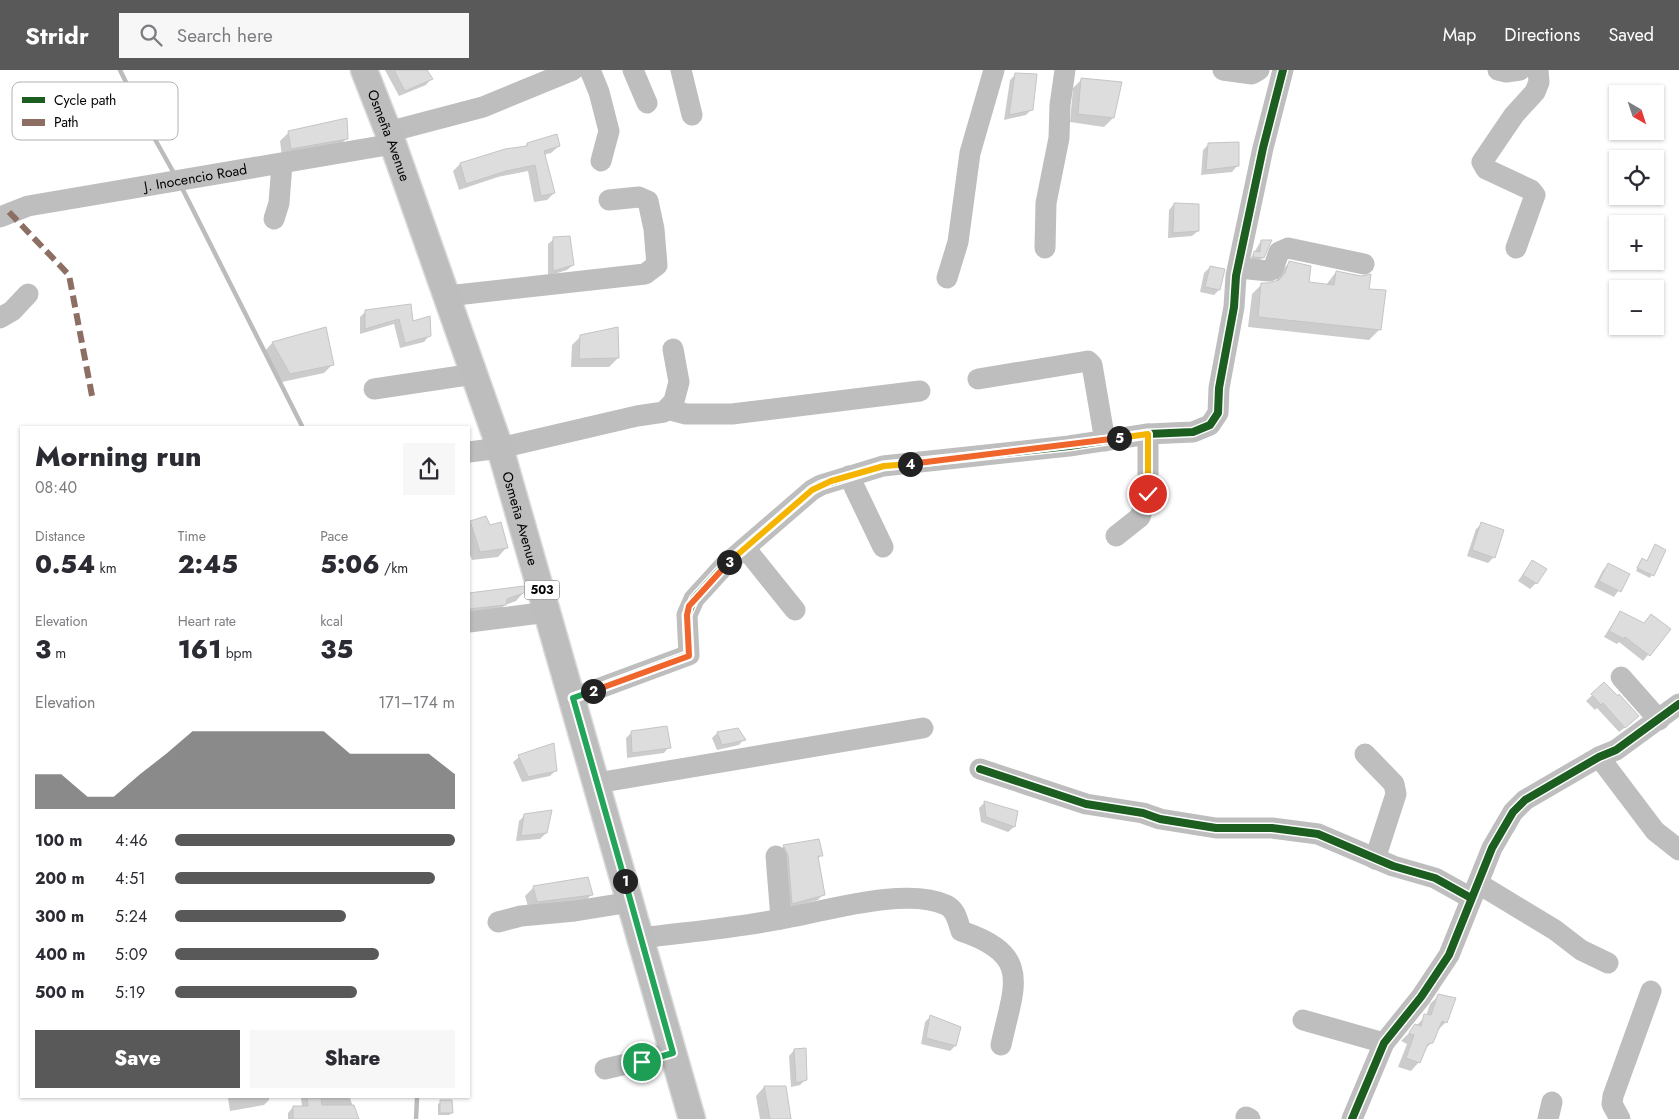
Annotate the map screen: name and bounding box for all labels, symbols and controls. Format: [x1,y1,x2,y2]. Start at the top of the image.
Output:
search box [119,13,469,58]
text: Stridr [25,18,89,53]
icon: search [137,21,165,49]
text: Search here [177,22,273,49]
text: Map [1443,22,1476,48]
text: Directions [1504,22,1580,48]
text: Saved [1608,22,1654,48]
legend [12,82,178,140]
north arrow [1609,85,1664,140]
map controls [1609,85,1664,335]
street label: Osmeña Avenue [363,86,415,184]
text: Cycle path [54,90,116,110]
text: Path [54,112,79,132]
button: locate [1609,150,1664,205]
street label: J. Inocencio Road [141,159,248,196]
button: + [1609,215,1664,270]
button: − [1609,280,1664,335]
pin: 5 [1106,426,1132,450]
text: 5 [1115,428,1124,448]
text: Morning run [35,436,201,477]
button: share [403,443,455,495]
pin: 4 [898,452,922,476]
text: 4 [906,454,915,474]
street label: Osmeña Avenue [497,469,543,568]
pin [1127,473,1169,515]
text: 08:40 [35,476,77,499]
icon: check [1134,480,1162,508]
text: Distance [35,526,85,546]
text: Time [178,526,206,546]
text: Pace [320,526,348,546]
text: 0.54 [35,546,95,582]
text: 2:45 [178,546,238,582]
text: 5:06 [320,546,380,582]
pin: 3 [716,550,742,574]
text: 3 [725,552,734,572]
text: km [95,558,117,578]
text: /km [380,558,408,578]
road number: 503 [524,580,560,600]
text: Elevation [35,611,88,631]
text: Heart rate [178,611,236,631]
text: kcal [320,611,343,631]
text: 3 [35,631,51,667]
text: 161 [178,631,221,667]
text: 35 [320,631,353,667]
text: m [51,643,66,663]
text: bpm [221,643,253,663]
pin: 2 [580,678,606,704]
text: 2 [589,681,598,701]
text: Elevation [35,691,95,714]
text: 171–174 m [378,691,455,714]
text: 100 m [35,829,82,852]
text: 4:46 [115,829,148,852]
text: 200 m [35,867,85,890]
text: 4:51 [115,867,145,890]
pin: 1 [612,868,638,894]
text: 1 [622,871,629,891]
text: 300 m [35,905,84,928]
text: 5:24 [115,905,147,928]
text: 400 m [35,943,85,966]
text: 5:09 [115,943,148,966]
text: 500 m [35,981,84,1004]
text: 5:19 [115,981,145,1004]
button: Save [35,1030,240,1088]
button: Share [250,1030,455,1088]
pin [621,1041,663,1083]
icon: arrive [628,1048,656,1076]

